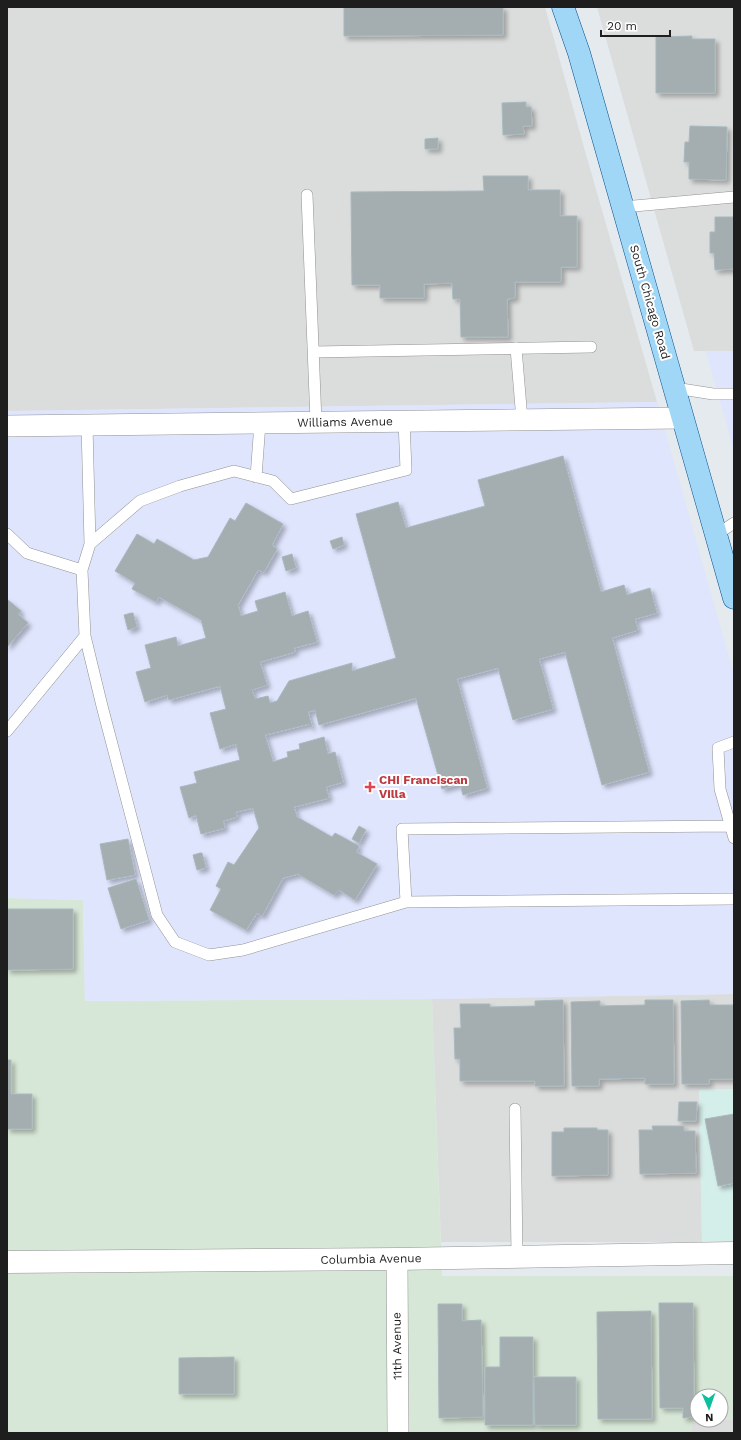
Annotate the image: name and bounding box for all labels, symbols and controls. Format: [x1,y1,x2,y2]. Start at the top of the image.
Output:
scale bar [601,12,670,38]
text: 20 m [607,19,637,33]
street label: South Chicago Road [627,243,673,361]
street label: Williams Avenue [297,414,393,430]
place label: CHI Franciscan Villa [379,773,468,801]
marker: CHI Franciscan Villa [364,781,376,793]
street label: Columbia Avenue [320,1251,422,1267]
street label: 11th Avenue [389,1312,405,1380]
north arrow [689,1388,729,1428]
text: N [705,1411,714,1424]

